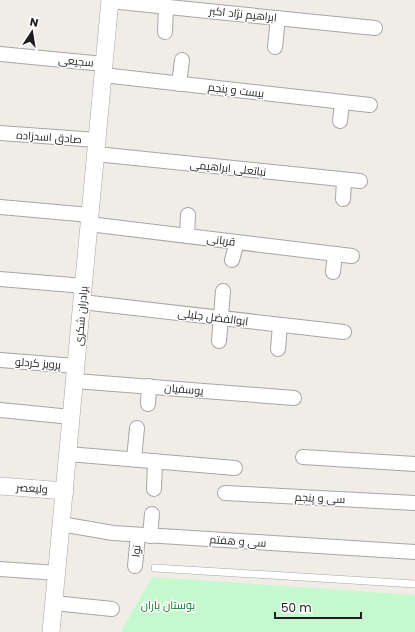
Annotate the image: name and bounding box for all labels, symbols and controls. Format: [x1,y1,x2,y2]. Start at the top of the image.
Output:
street label: ابراهیم نژاد اکبر [207,2,278,26]
north arrow [12,12,52,52]
text: N [28,14,40,31]
street label: سجیعی [58,51,94,71]
street label: بیست و پنجم [207,79,265,101]
street label: صادق اسدزاده [16,127,82,147]
street label: نباتعلی ابراهیمی [189,156,267,180]
street label: قربانی [206,230,236,250]
street label: برادران شکری [70,285,92,347]
street label: ابوالفضل جلیلی [177,305,249,329]
street label: پرویز کردلو [14,353,62,373]
street label: یوسفیان [164,379,204,399]
street label: ولیعصر [15,479,48,497]
street label: سی و پنجم [294,489,346,507]
street label: سی و هفتم [209,531,267,551]
street label: نوا [127,544,145,558]
scale bar [275,594,361,620]
park label: بوستان باران [141,597,195,613]
text: 50 m [281,599,312,616]

